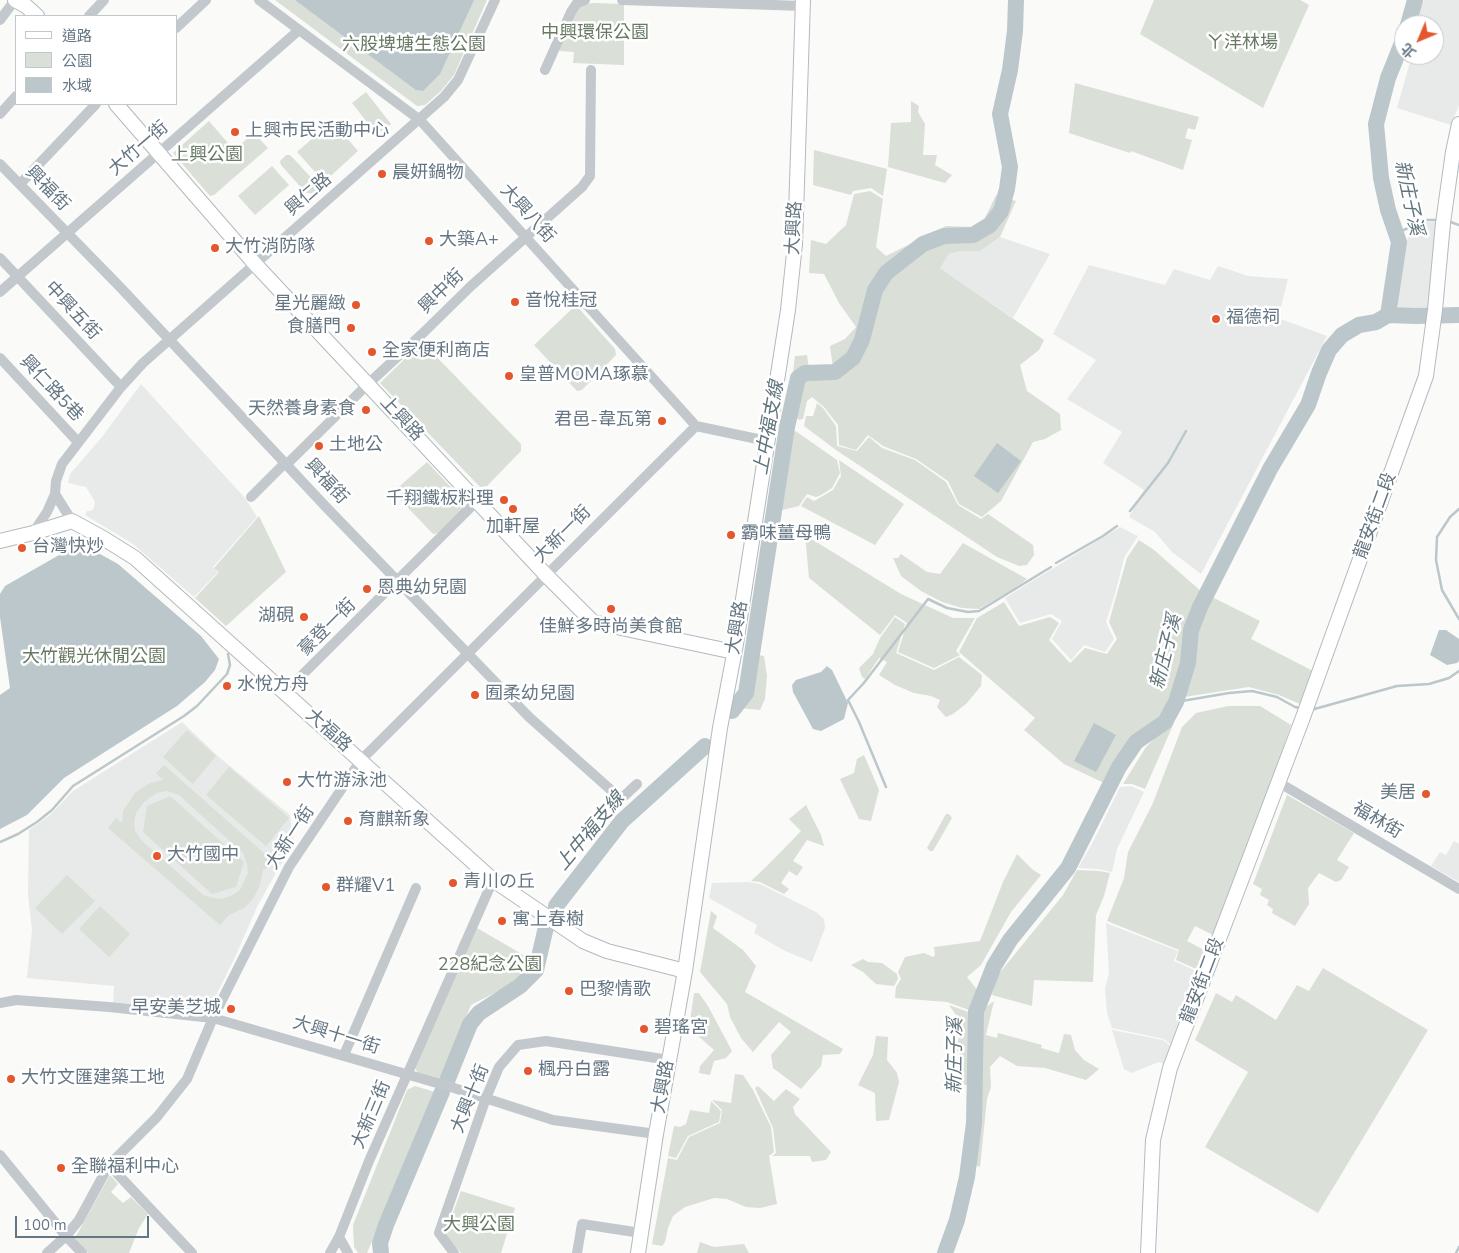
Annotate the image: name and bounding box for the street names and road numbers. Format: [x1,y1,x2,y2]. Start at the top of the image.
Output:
street label: 大竹一街 [105,117,173,181]
street label: 興福街 [20,162,74,216]
street label: 興仁路 [282,169,336,221]
street label: 大興八街 [495,180,559,248]
street label: 大興路 [783,200,807,256]
street label: 興中街 [415,265,469,319]
street label: 中興五街 [40,277,104,345]
street label: 興仁路5巷 [15,351,87,427]
street label: 上興路 [375,392,427,446]
street label: 興福街 [300,455,352,509]
street label: 龍安街二段 [1350,470,1402,562]
street label: 大新一街 [530,502,596,568]
street label: 豪登一街 [295,595,361,661]
street label: 大興路 [723,600,753,656]
street label: 大福路 [301,705,355,757]
street label: 福林街 [1348,798,1406,844]
street label: 大新一街 [262,802,320,874]
street label: 龍安街二段 [1177,935,1229,1027]
street label: 大興十一街 [290,1013,382,1059]
street label: 大興路 [649,1059,679,1115]
street label: 大興十街 [448,1062,494,1136]
street label: 大新三街 [348,1078,396,1152]

